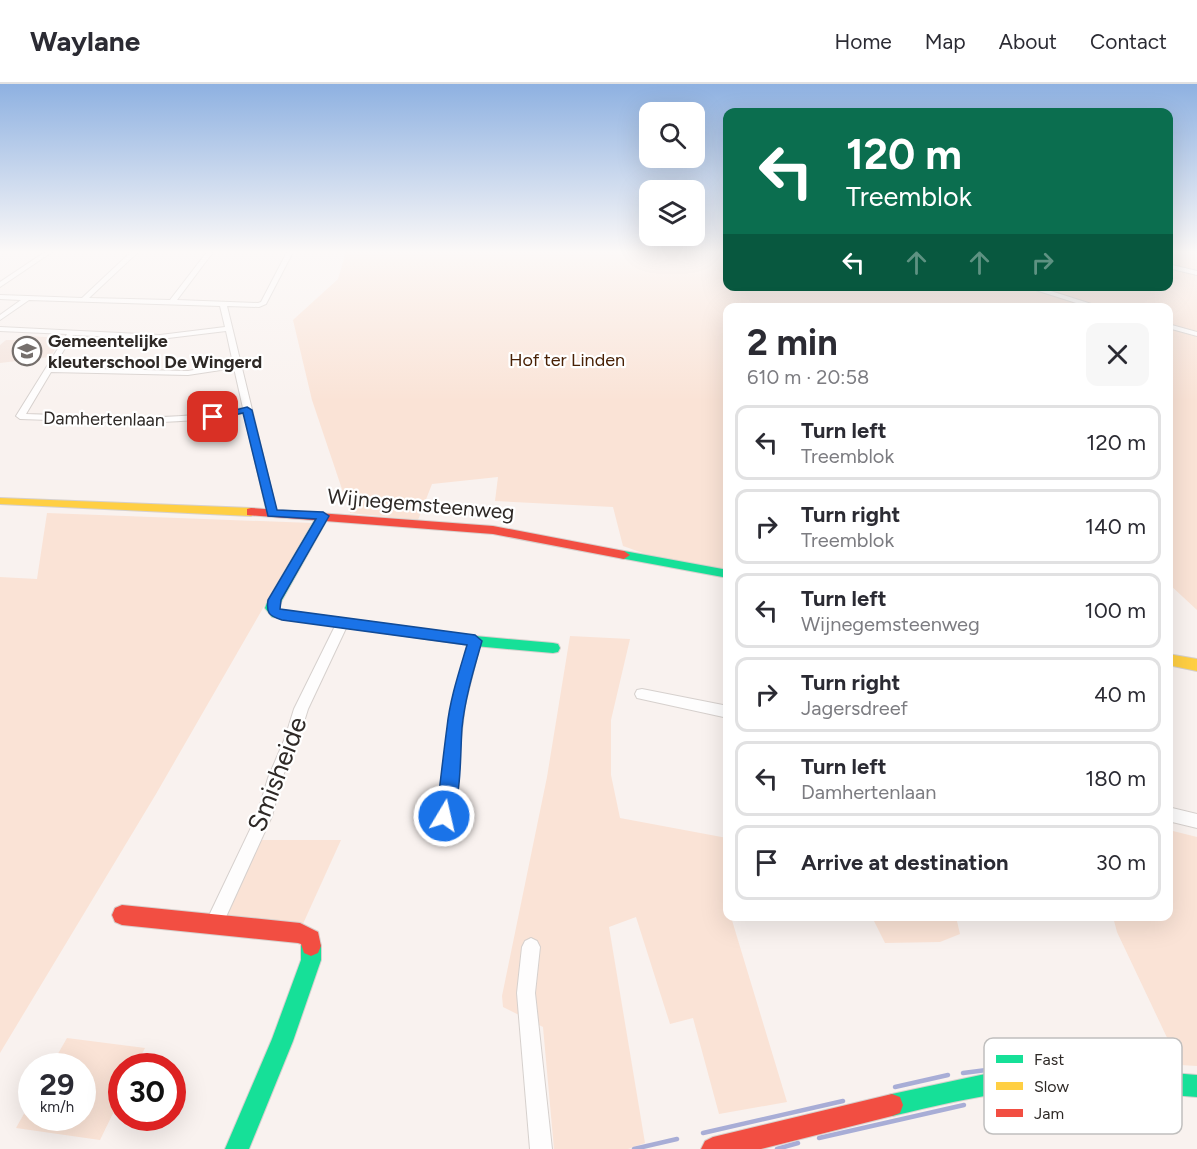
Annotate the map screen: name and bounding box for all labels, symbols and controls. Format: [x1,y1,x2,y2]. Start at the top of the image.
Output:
text: Waylane [30,24,140,58]
text: Home [835,29,892,54]
text: Map [925,29,966,54]
text: About [999,29,1057,54]
text: Contact [1090,29,1167,54]
map controls [639,102,705,246]
button: search [639,102,705,168]
text: 120 m [846,129,962,180]
icon: left [747,132,825,210]
button: layers [639,180,705,246]
text: Treemblok [846,180,972,213]
icon: left [837,246,870,279]
icon: ahead [900,246,933,279]
icon: ahead [963,246,996,279]
icon: right [1026,246,1059,279]
text: 2 min [747,321,838,364]
button: close [1086,323,1149,386]
place label: Gemeentelijke kleuterschool De Wingerd [48,330,262,373]
school or university icon: Gemeentelijke kleuterschool De Wingerd [11,335,43,367]
park label: Hof ter Linden [509,349,625,371]
text: 610 m · 20:58 [747,365,869,389]
pin [187,391,238,442]
icon: arrive [196,400,229,433]
street label: Damhertenlaan [43,407,165,431]
text: Turn left [801,417,887,444]
icon: left [750,426,783,459]
text: 120 m [1086,429,1146,456]
text: Treemblok [801,444,894,468]
street label: Wijnegemsteenweg [326,483,516,525]
text: Turn right [801,501,900,528]
icon: right [750,510,783,543]
text: 140 m [1085,513,1146,540]
text: Treemblok [801,528,894,552]
text: Turn left [801,585,887,612]
icon: left [750,594,783,627]
text: 100 m [1085,597,1146,624]
text: Wijnegemsteenweg [801,612,980,636]
text: Turn right [801,669,900,696]
icon: right [750,678,783,711]
text: 40 m [1094,681,1146,708]
text: Jagersdreef [801,696,908,720]
street label: Smisheide [240,712,314,836]
text: Turn left [801,753,887,780]
icon: left [750,762,783,795]
text: 180 m [1085,765,1146,792]
text: Damhertenlaan [801,780,936,804]
position arrow [412,784,476,848]
icon: arrive [750,846,783,879]
text: Arrive at destination [801,849,1009,876]
text: 30 m [1096,849,1146,876]
legend [984,1038,1182,1134]
text: Fast [1034,1050,1064,1069]
speed limit sign: 30 [108,1053,186,1131]
text: 29 [40,1066,74,1103]
text: Slow [1034,1077,1069,1096]
text: km/h [40,1098,74,1116]
text: Jam [1034,1104,1064,1123]

